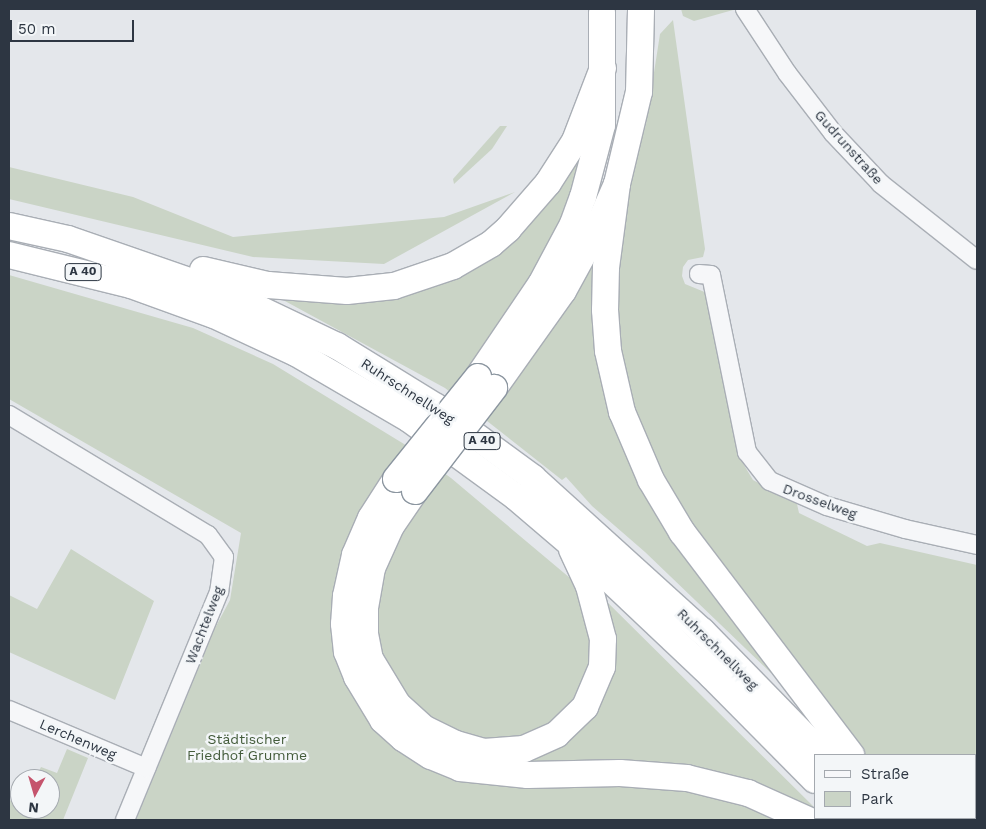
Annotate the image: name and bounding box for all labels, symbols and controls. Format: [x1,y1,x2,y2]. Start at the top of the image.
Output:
scale bar [12,10,136,42]
text: 50 m [18,20,55,38]
street label: Gudrunstraße [811,106,887,188]
road number: A 40 [64,262,102,282]
street label: Ruhrschnellweg [358,355,458,427]
road number: A 40 [463,432,501,451]
street label: Drosselweg [781,480,859,522]
street label: Wachtelweg [181,584,227,666]
street label: Ruhrschnellweg [674,605,762,693]
street label: Lerchenweg [37,715,119,763]
park label: Städtischer Friedhof Grumme [187,731,307,764]
legend [814,754,976,819]
text: Straße [861,765,909,783]
north arrow [10,769,60,819]
text: Park [861,790,893,808]
text: N [28,799,40,816]

